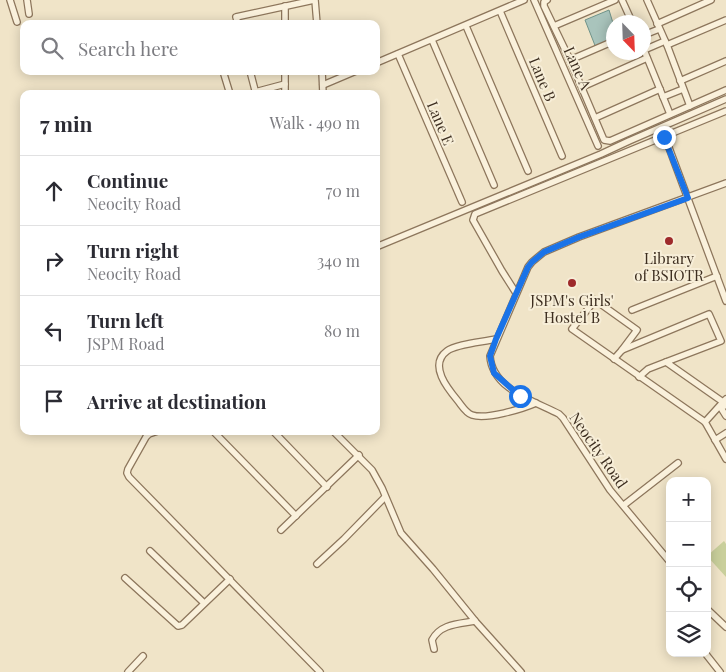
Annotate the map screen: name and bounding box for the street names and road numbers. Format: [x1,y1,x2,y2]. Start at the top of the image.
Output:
street label: Lane A [560,43,597,93]
street label: Lane B [525,54,561,104]
street label: Lane E [423,98,459,148]
street label: Neocity Road [566,408,633,492]

